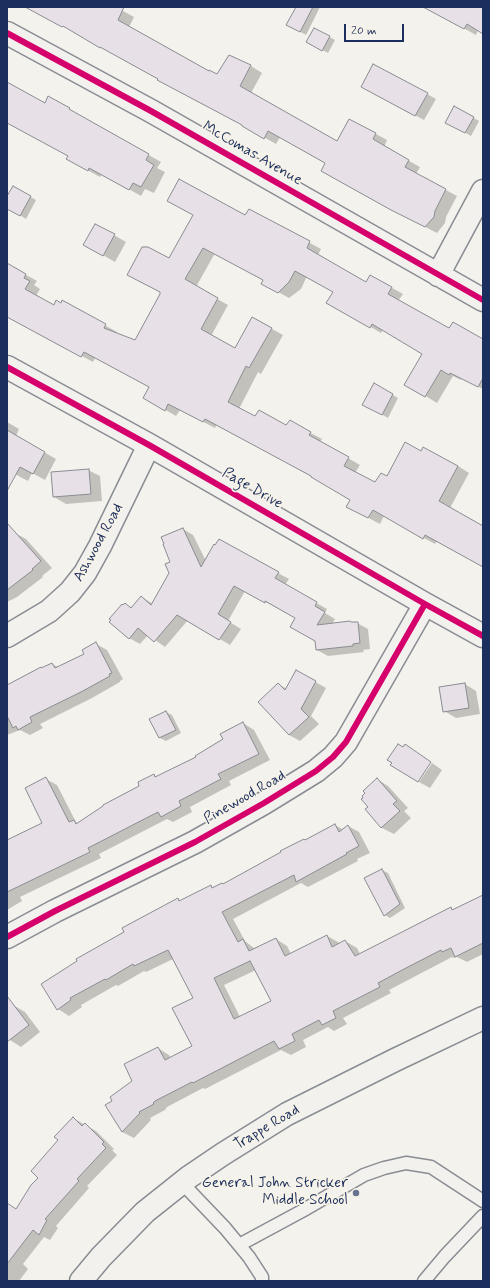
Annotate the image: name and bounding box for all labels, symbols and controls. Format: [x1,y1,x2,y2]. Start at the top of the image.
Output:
scale bar [346,16,406,42]
text: 20 m [351,23,377,39]
street label: McComas Avenue [199,118,305,190]
street label: Page Drive [218,464,286,514]
street label: Ashwood Road [70,501,128,585]
street label: Pinewood Road [201,767,289,829]
street label: Trappe Road [231,1101,303,1155]
place label: General John Stricker Middle School [202,1175,348,1210]
marker: General John Stricker Middle School [351,1188,361,1198]

